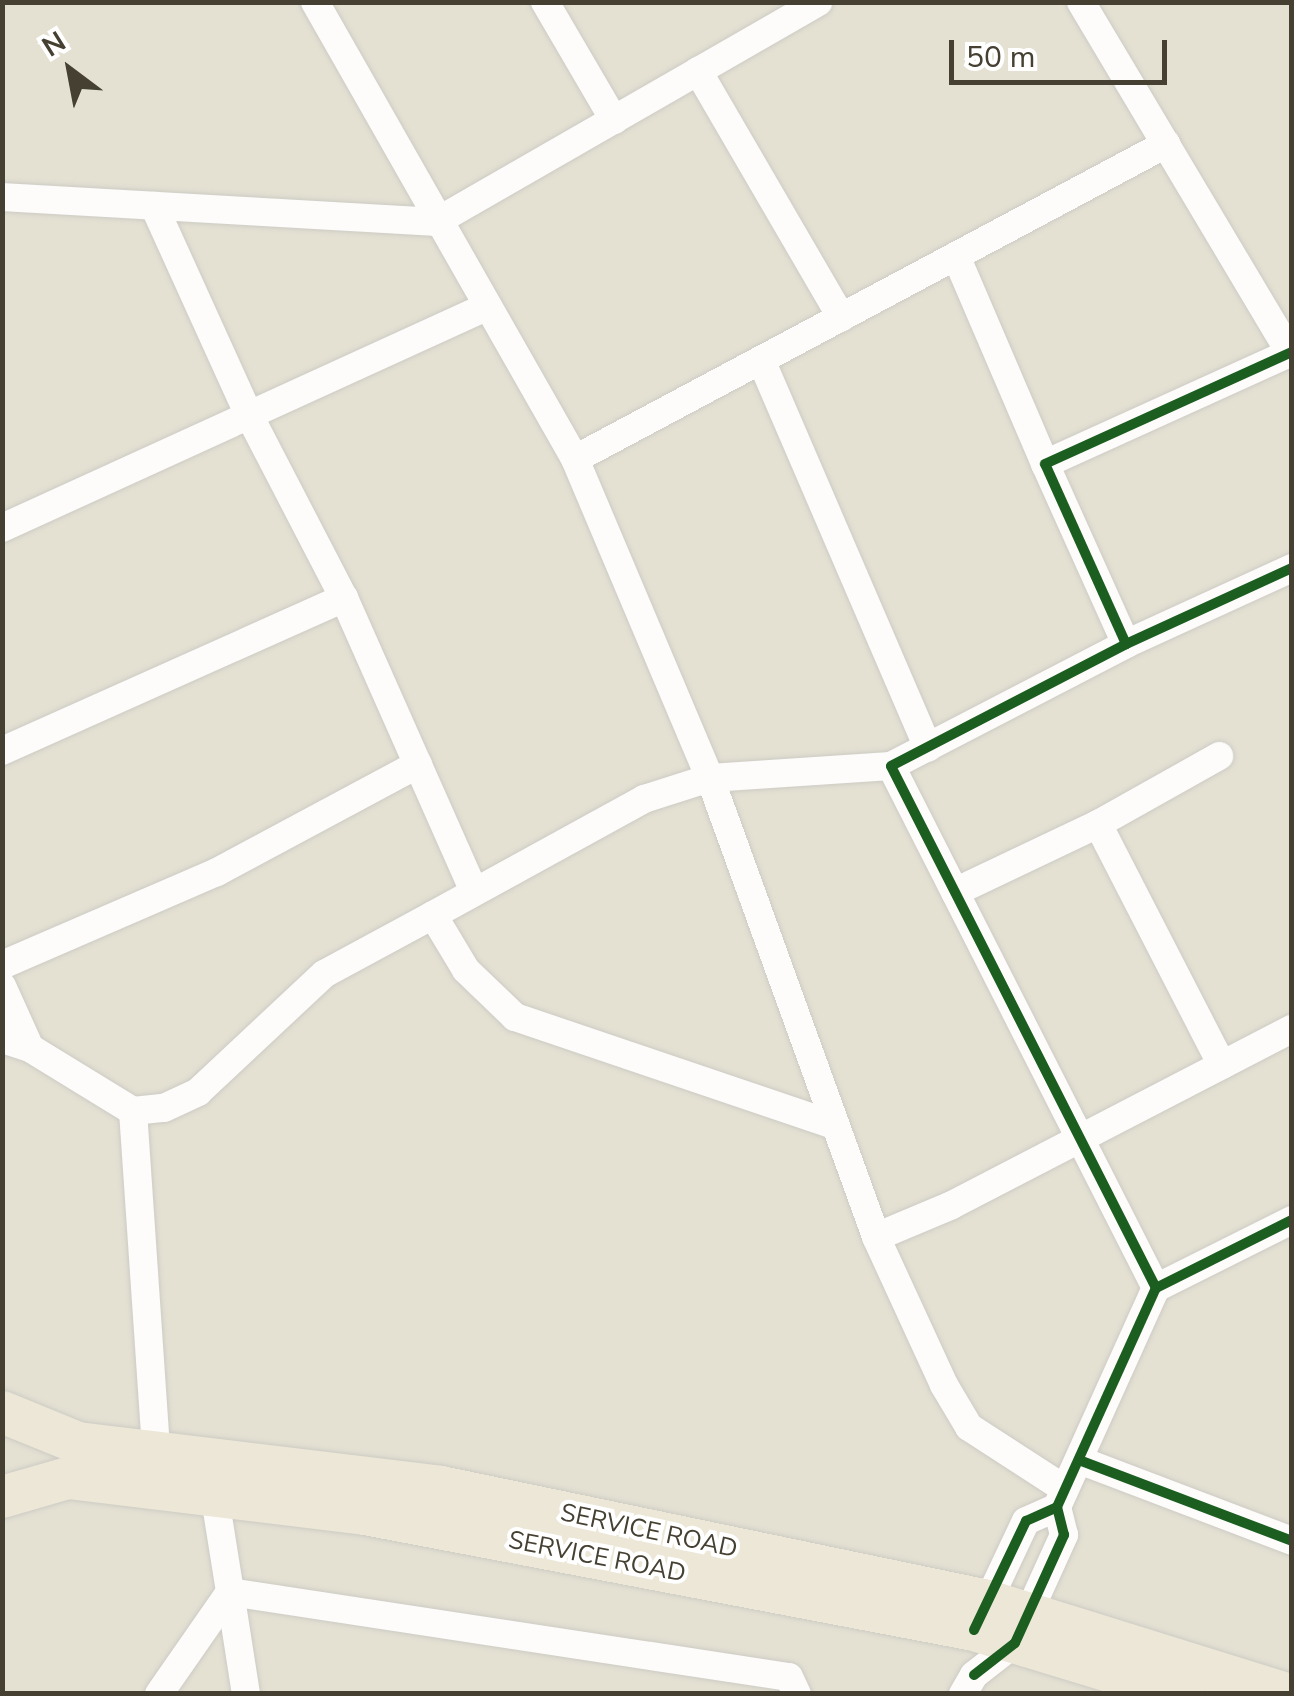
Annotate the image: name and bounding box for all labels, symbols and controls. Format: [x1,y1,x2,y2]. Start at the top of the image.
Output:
north arrow [20,20,120,120]
scale bar [954,20,1172,82]
text: N [35,23,73,66]
text: 50 m [966,37,1035,78]
street label: SERVICE ROAD [558,1498,740,1564]
street label: SERVICE ROAD [506,1525,688,1589]

